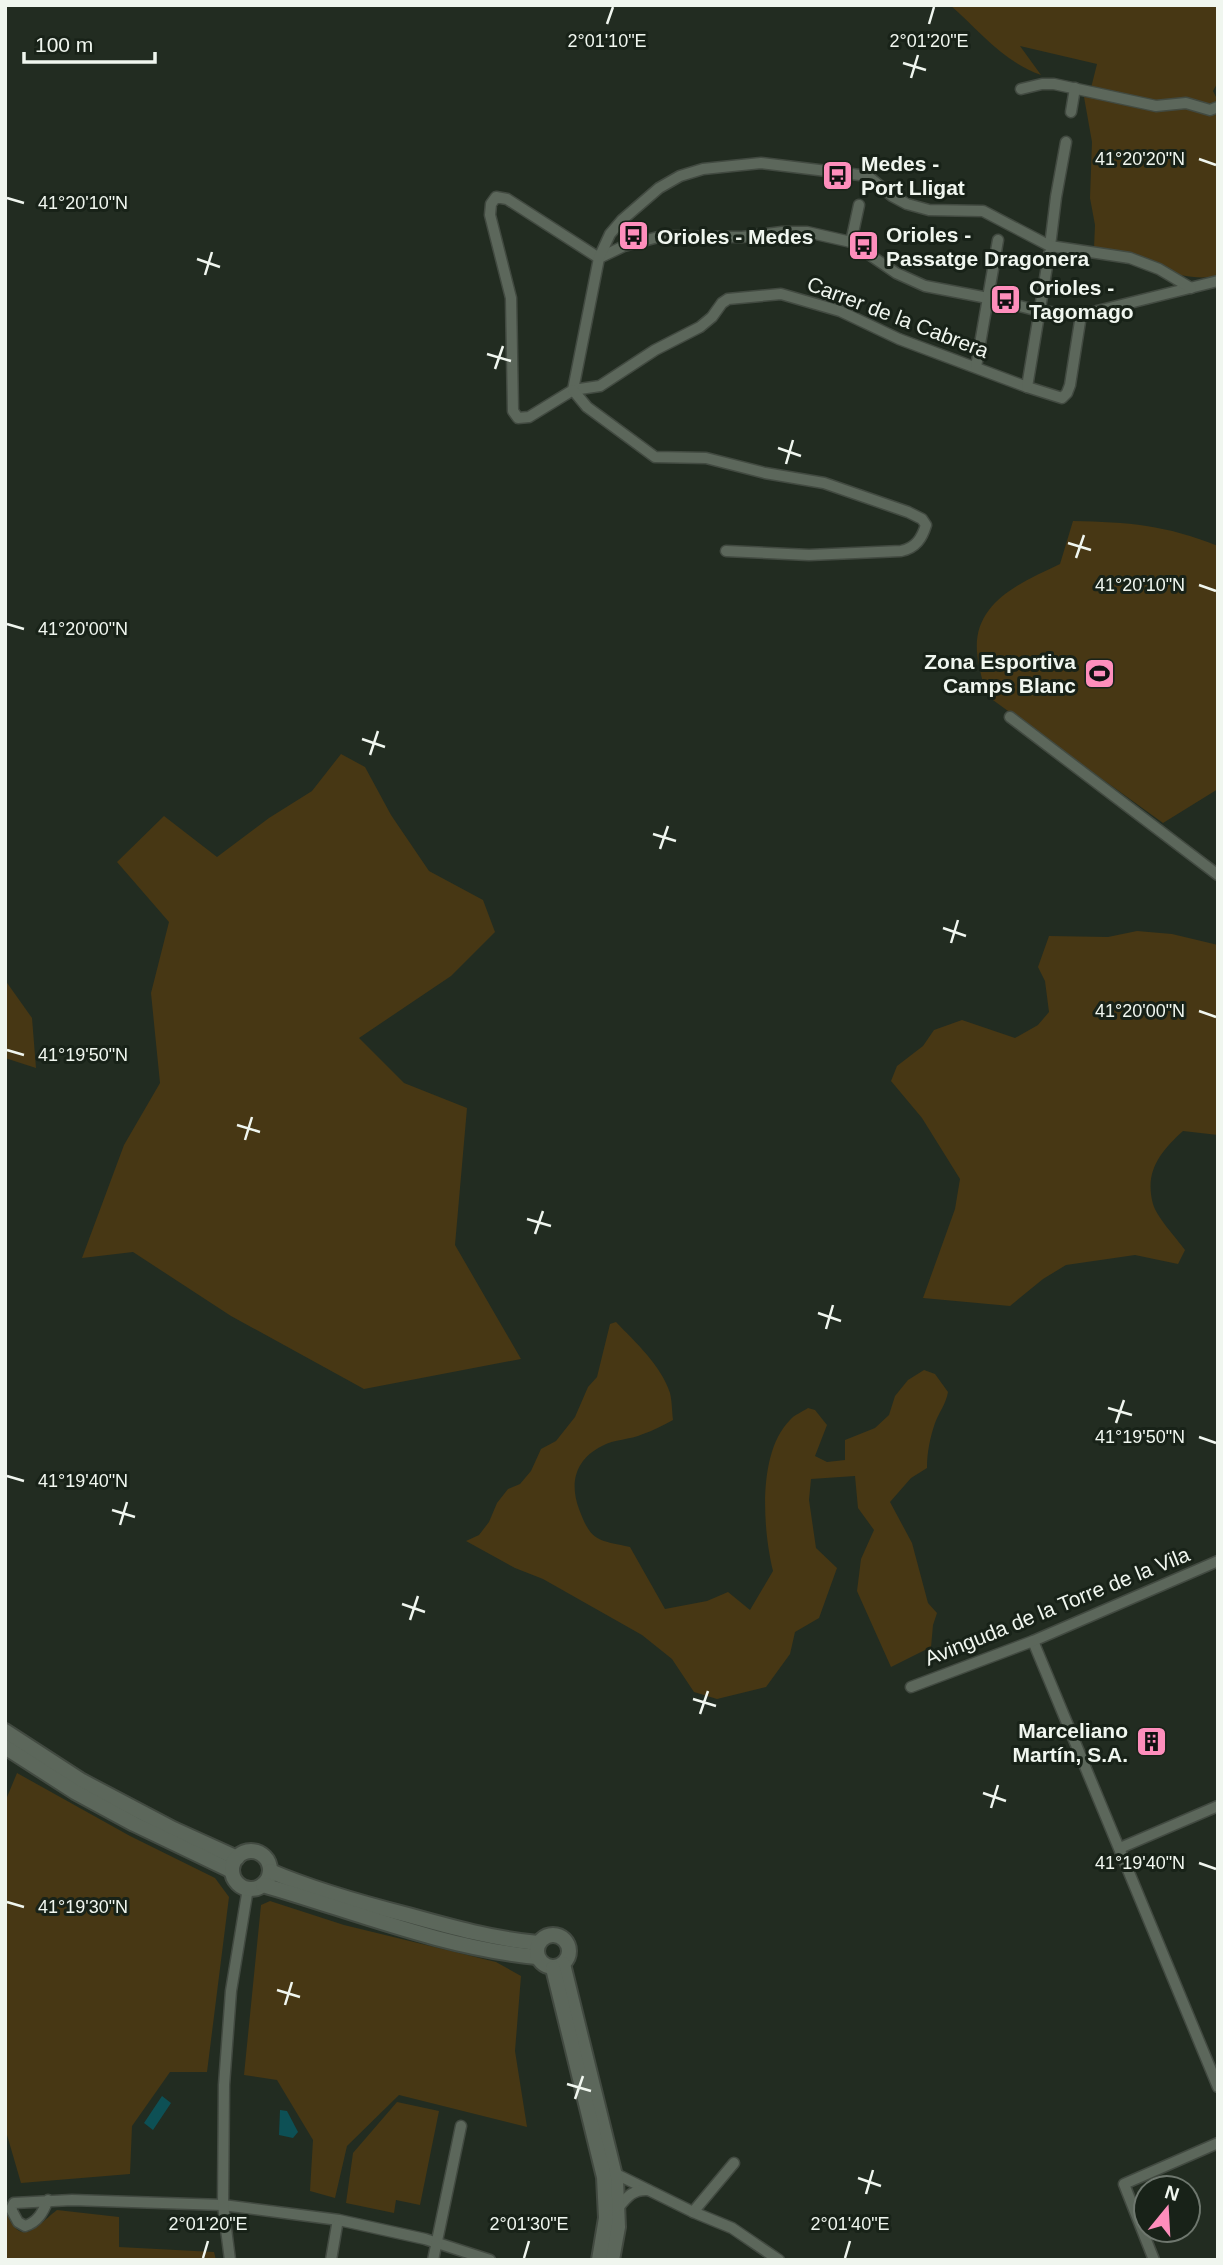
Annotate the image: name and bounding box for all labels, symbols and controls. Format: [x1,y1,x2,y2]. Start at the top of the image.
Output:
scale bar [24,21,156,65]
text: 2°01'10"E [567,31,647,51]
text: 2°01'20"E [889,31,969,51]
text: 100 m [35,33,93,56]
text: 41°20'20"N [1095,149,1185,169]
place label: Medes - Port Lligat [861,152,965,199]
bus stop icon: Medes - Port Lligat [821,158,855,192]
text: 41°20'10"N [38,193,128,213]
bus stop icon: Orioles - Medes [617,219,651,253]
place label: Orioles - Passatge Dragonera [886,223,1089,270]
place label: Orioles - Medes [657,225,813,248]
bus stop icon: Orioles - Passatge Dragonera [846,229,880,263]
street label: Carrer de la Cabrera [804,272,992,362]
place label: Orioles - Tagomago [1029,276,1134,323]
bus stop icon: Orioles - Tagomago [989,282,1023,316]
text: 41°20'10"N [1095,575,1185,595]
text: 41°20'00"N [38,619,128,639]
place label: Zona Esportiva Camps Blanc [924,650,1076,697]
sports icon: Zona Esportiva Camps Blanc [1082,656,1116,690]
text: 41°20'00"N [1095,1001,1185,1021]
text: 41°19'50"N [38,1045,128,1065]
text: 41°19'50"N [1095,1427,1185,1447]
text: 41°19'40"N [38,1471,128,1491]
street label: Avinguda de la Torre de la Vila [921,1542,1193,1670]
place label: Marceliano Martín, S.A. [1012,1719,1128,1766]
building icon: Marceliano Martín, S.A. [1134,1725,1168,1759]
text: 41°19'40"N [1095,1853,1185,1873]
text: 41°19'30"N [38,1897,128,1917]
north arrow [1132,2174,1202,2244]
text: N [1162,2181,1182,2205]
text: 2°01'20"E [168,2214,248,2234]
text: 2°01'30"E [489,2214,569,2234]
text: 2°01'40"E [810,2214,890,2234]

